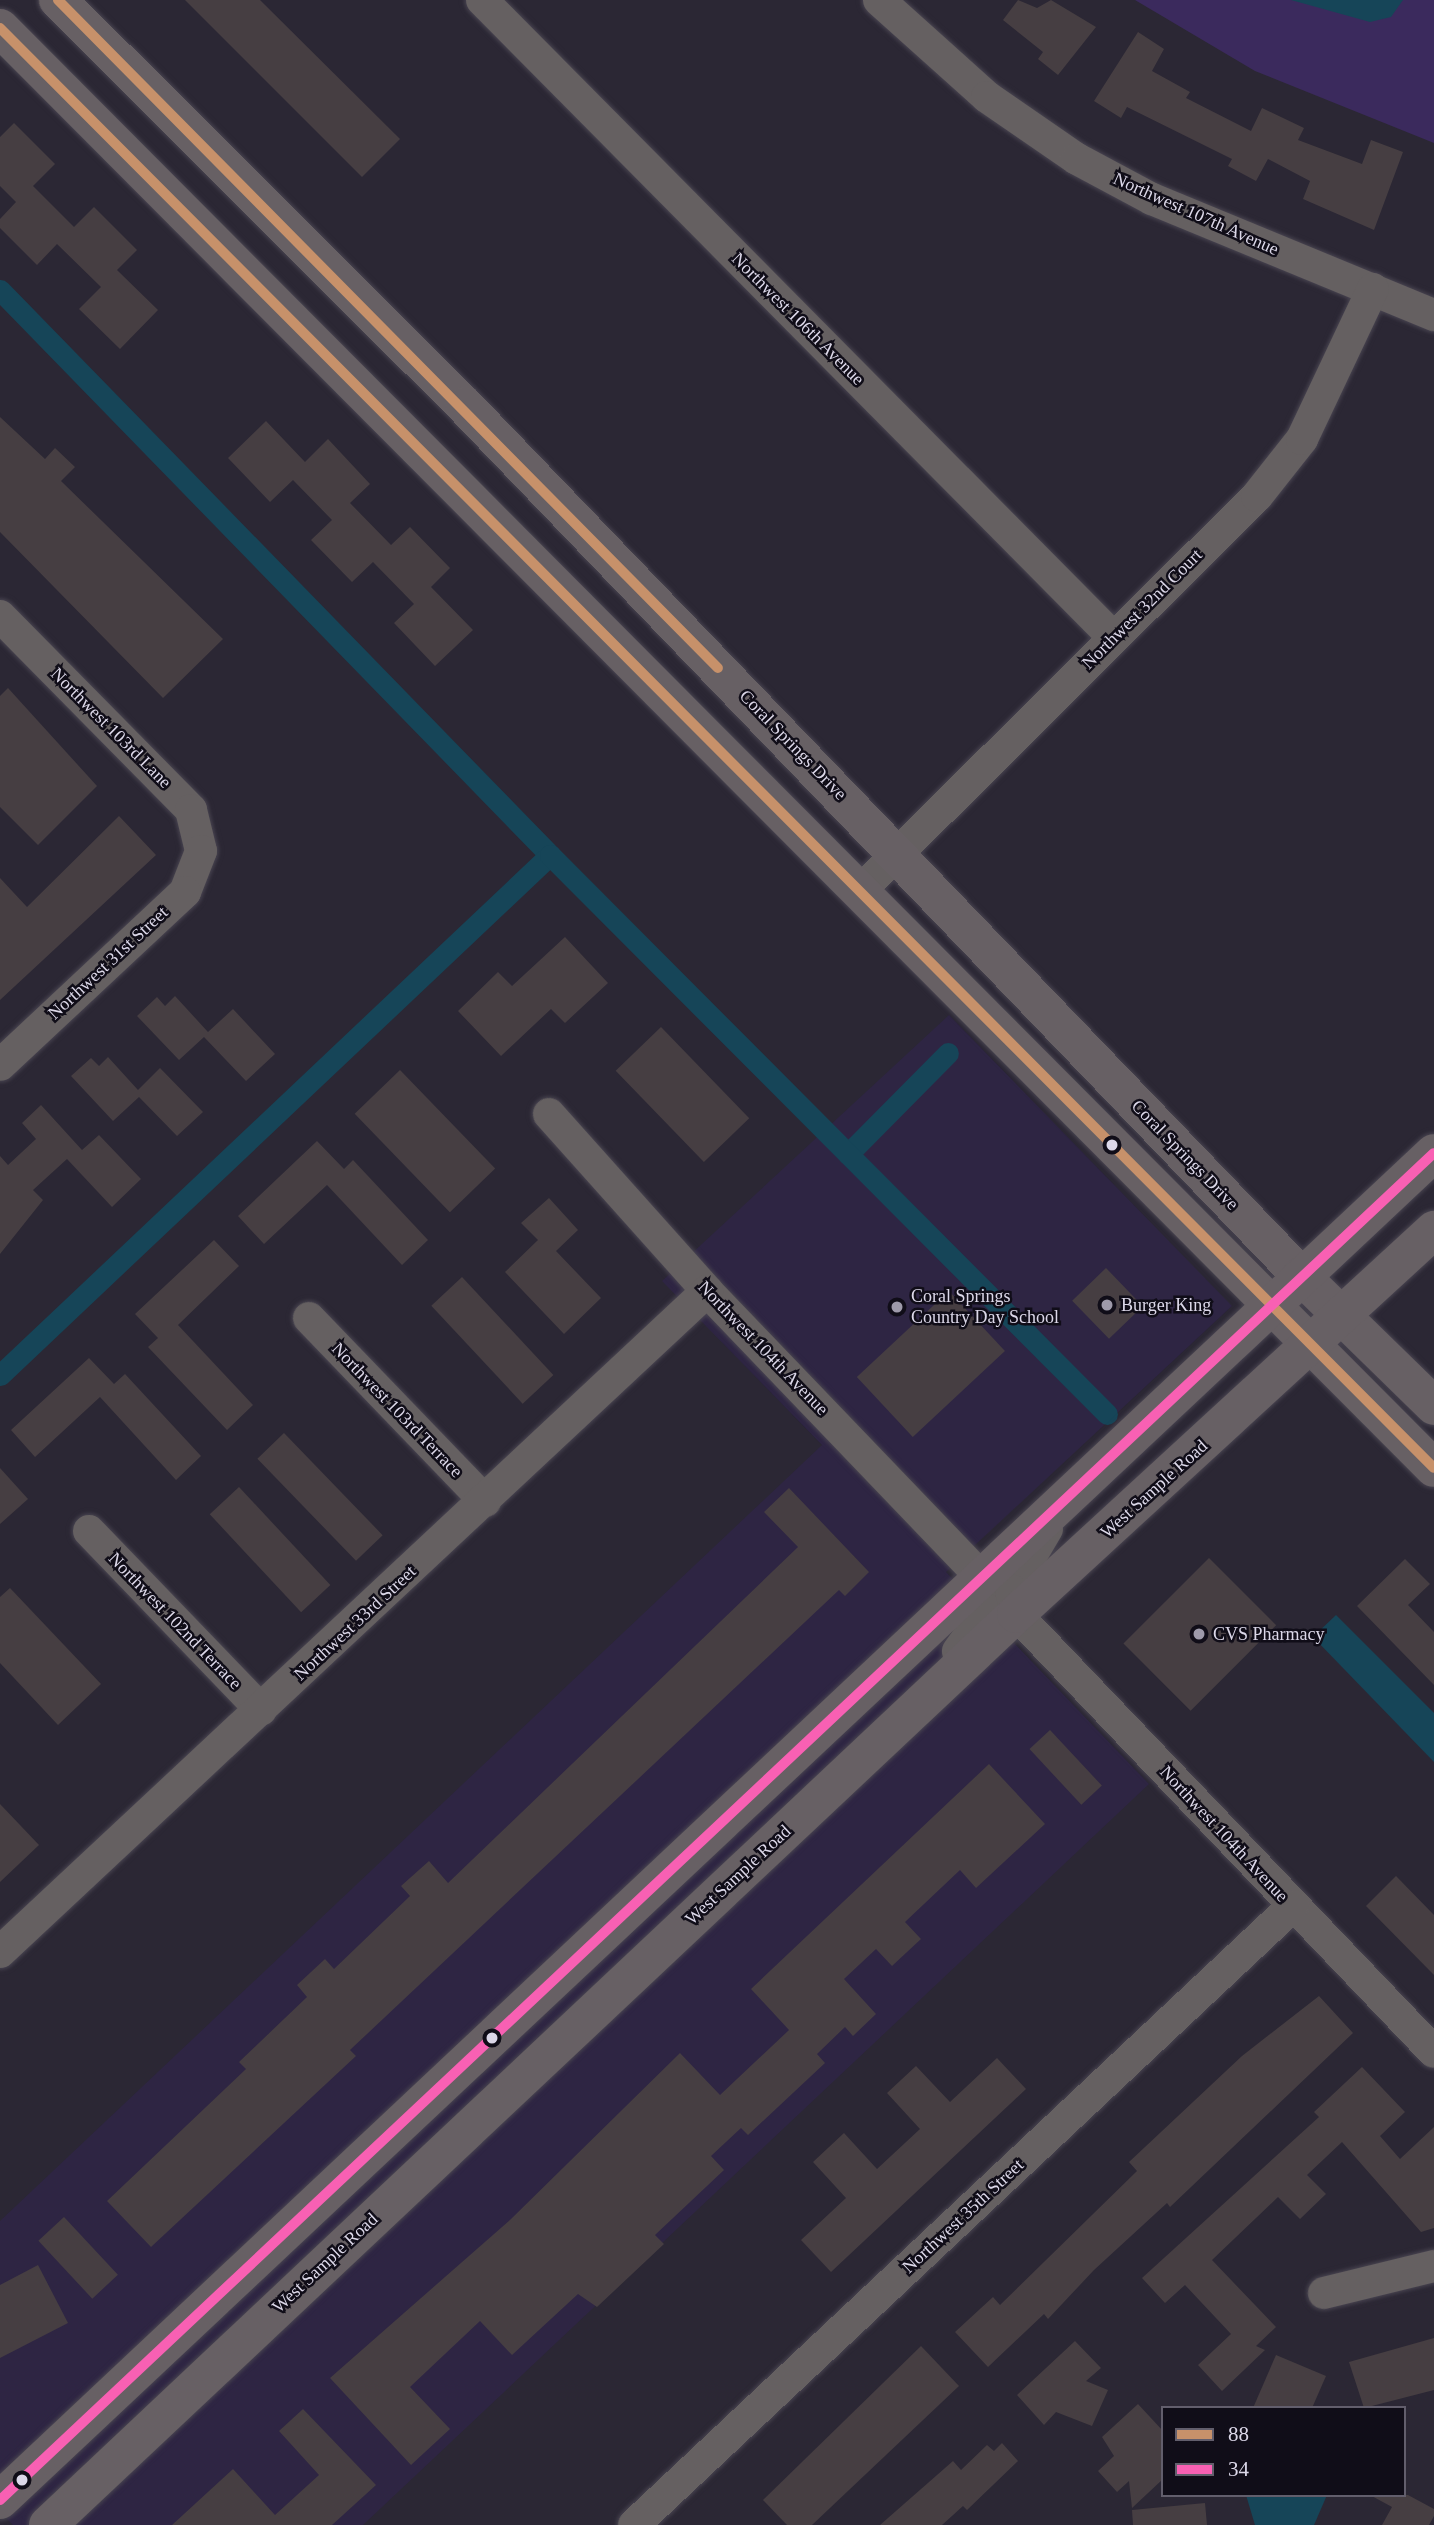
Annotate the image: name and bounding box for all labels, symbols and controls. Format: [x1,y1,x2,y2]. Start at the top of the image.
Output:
street label: Northwest 107th Avenue [1110,168,1282,260]
street label: Northwest 106th Avenue [727,248,869,390]
street label: Northwest 32nd Court [1077,544,1207,674]
street label: Northwest 103rd Lane [46,663,176,793]
street label: Coral Springs Drive [735,685,851,805]
street label: Northwest 31st Street [44,902,172,1024]
street label: Coral Springs Drive [1127,1095,1243,1215]
unlabelled marker [1105,1138,1119,1152]
street label: Northwest 104th Avenue [693,1276,833,1420]
place label: Coral Springs Country Day School [911,1286,1059,1328]
place label: Burger King [1121,1294,1211,1316]
marker: Burger King [1099,1297,1115,1313]
marker: Coral Springs Country Day School [889,1299,905,1315]
street label: Northwest 103rd Terrace [327,1338,467,1482]
street label: West Sample Road [1096,1435,1212,1543]
street label: Northwest 102nd Terrace [104,1548,246,1694]
street label: Northwest 33rd Street [290,1561,420,1685]
place label: CVS Pharmacy [1213,1623,1324,1645]
marker: CVS Pharmacy [1191,1626,1207,1642]
street label: Northwest 104th Avenue [1155,1761,1293,1907]
street label: West Sample Road [681,1821,795,1929]
unlabelled marker [485,2031,499,2045]
street label: Northwest 35th Street [898,2154,1028,2278]
street label: West Sample Road [268,2209,382,2317]
legend [1161,2406,1406,2497]
text: 88 [1228,2422,1249,2446]
text: 34 [1228,2457,1249,2481]
unlabelled marker [15,2473,29,2487]

